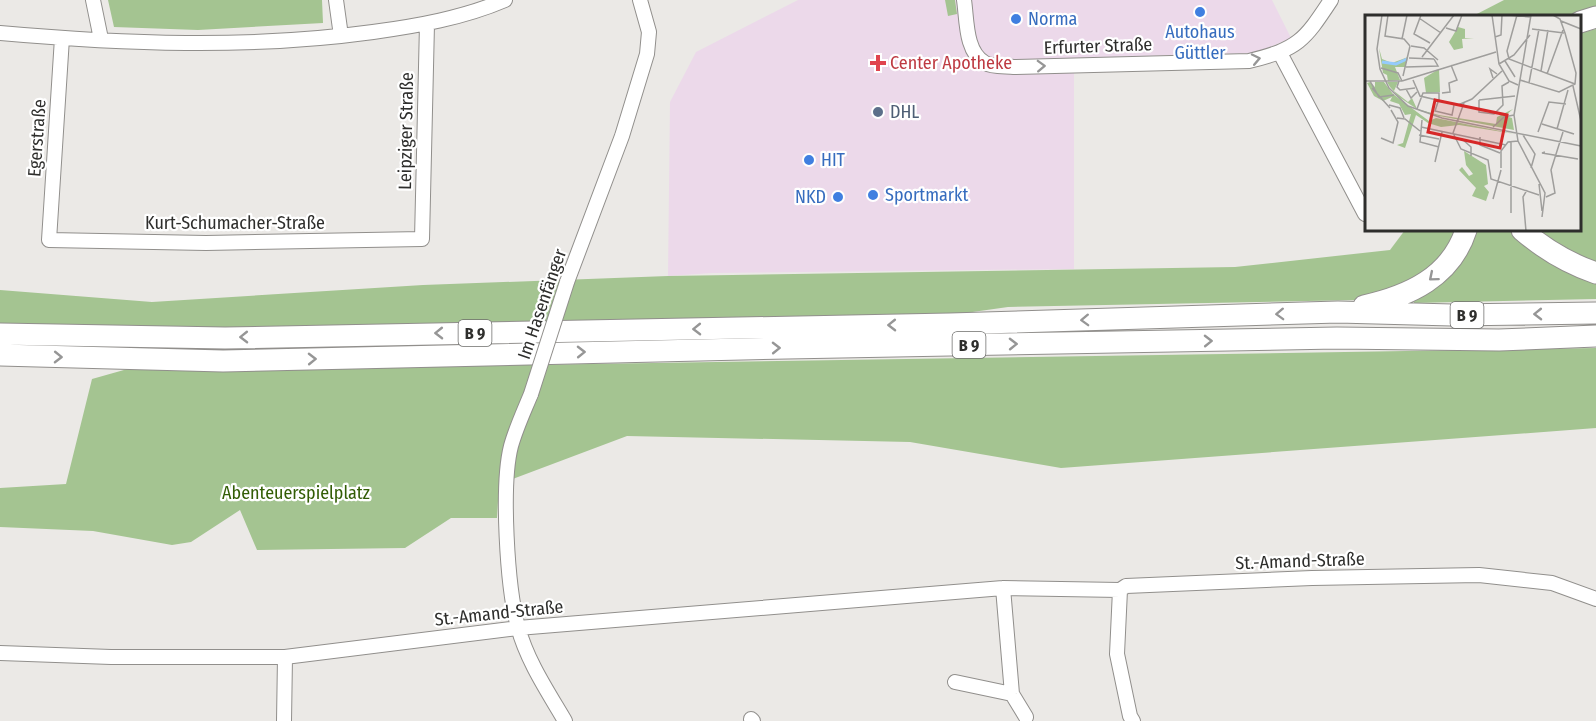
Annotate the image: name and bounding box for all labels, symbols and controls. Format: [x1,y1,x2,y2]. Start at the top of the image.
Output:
marker: Autohaus Güttler [1193,5,1207,19]
place label: Norma [1028,8,1078,30]
marker: Norma [1009,12,1023,26]
inset map [1365,15,1581,231]
place label: Autohaus Güttler [1165,21,1235,64]
street label: Erfurter Straße [1043,33,1153,59]
place label: Center Apotheke [890,52,1012,74]
one-way arrow [1251,53,1261,66]
marker: Center Apotheke [871,56,885,70]
one-way arrow [1036,59,1045,72]
street label: Leipziger Straße [394,72,418,190]
street label: Egerstraße [23,98,51,178]
place label: DHL [890,101,919,123]
marker: DHL [871,105,885,119]
place label: HIT [821,149,846,171]
marker: HIT [802,153,816,167]
place label: Sportmarkt [885,184,968,206]
place label: NKD [795,186,826,208]
marker: Sportmarkt [866,188,880,202]
marker: NKD [831,190,845,204]
street label: Kurt-Schumacher-Straße [145,212,325,234]
street label: Im Hasenfänger [513,245,571,362]
one-way arrow [1429,270,1440,281]
road number: B 9 [1450,302,1484,328]
one-way arrow [1275,308,1284,320]
one-way arrow [1533,308,1542,320]
one-way arrow [1080,314,1089,326]
one-way arrow [887,319,896,331]
road number: B 9 [458,320,492,346]
one-way arrow [692,322,701,335]
one-way arrow [434,327,443,340]
one-way arrow [239,331,248,343]
road number: B 9 [952,332,986,358]
one-way arrow [1204,335,1213,347]
one-way arrow [1009,338,1018,351]
one-way arrow [772,342,781,354]
one-way arrow [577,346,586,358]
one-way arrow [54,350,63,363]
one-way arrow [307,353,316,366]
park label: Abenteuerspielplatz [222,482,370,504]
street label: St.-Amand-Straße [1235,548,1365,574]
street label: St.-Amand-Straße [434,595,565,631]

